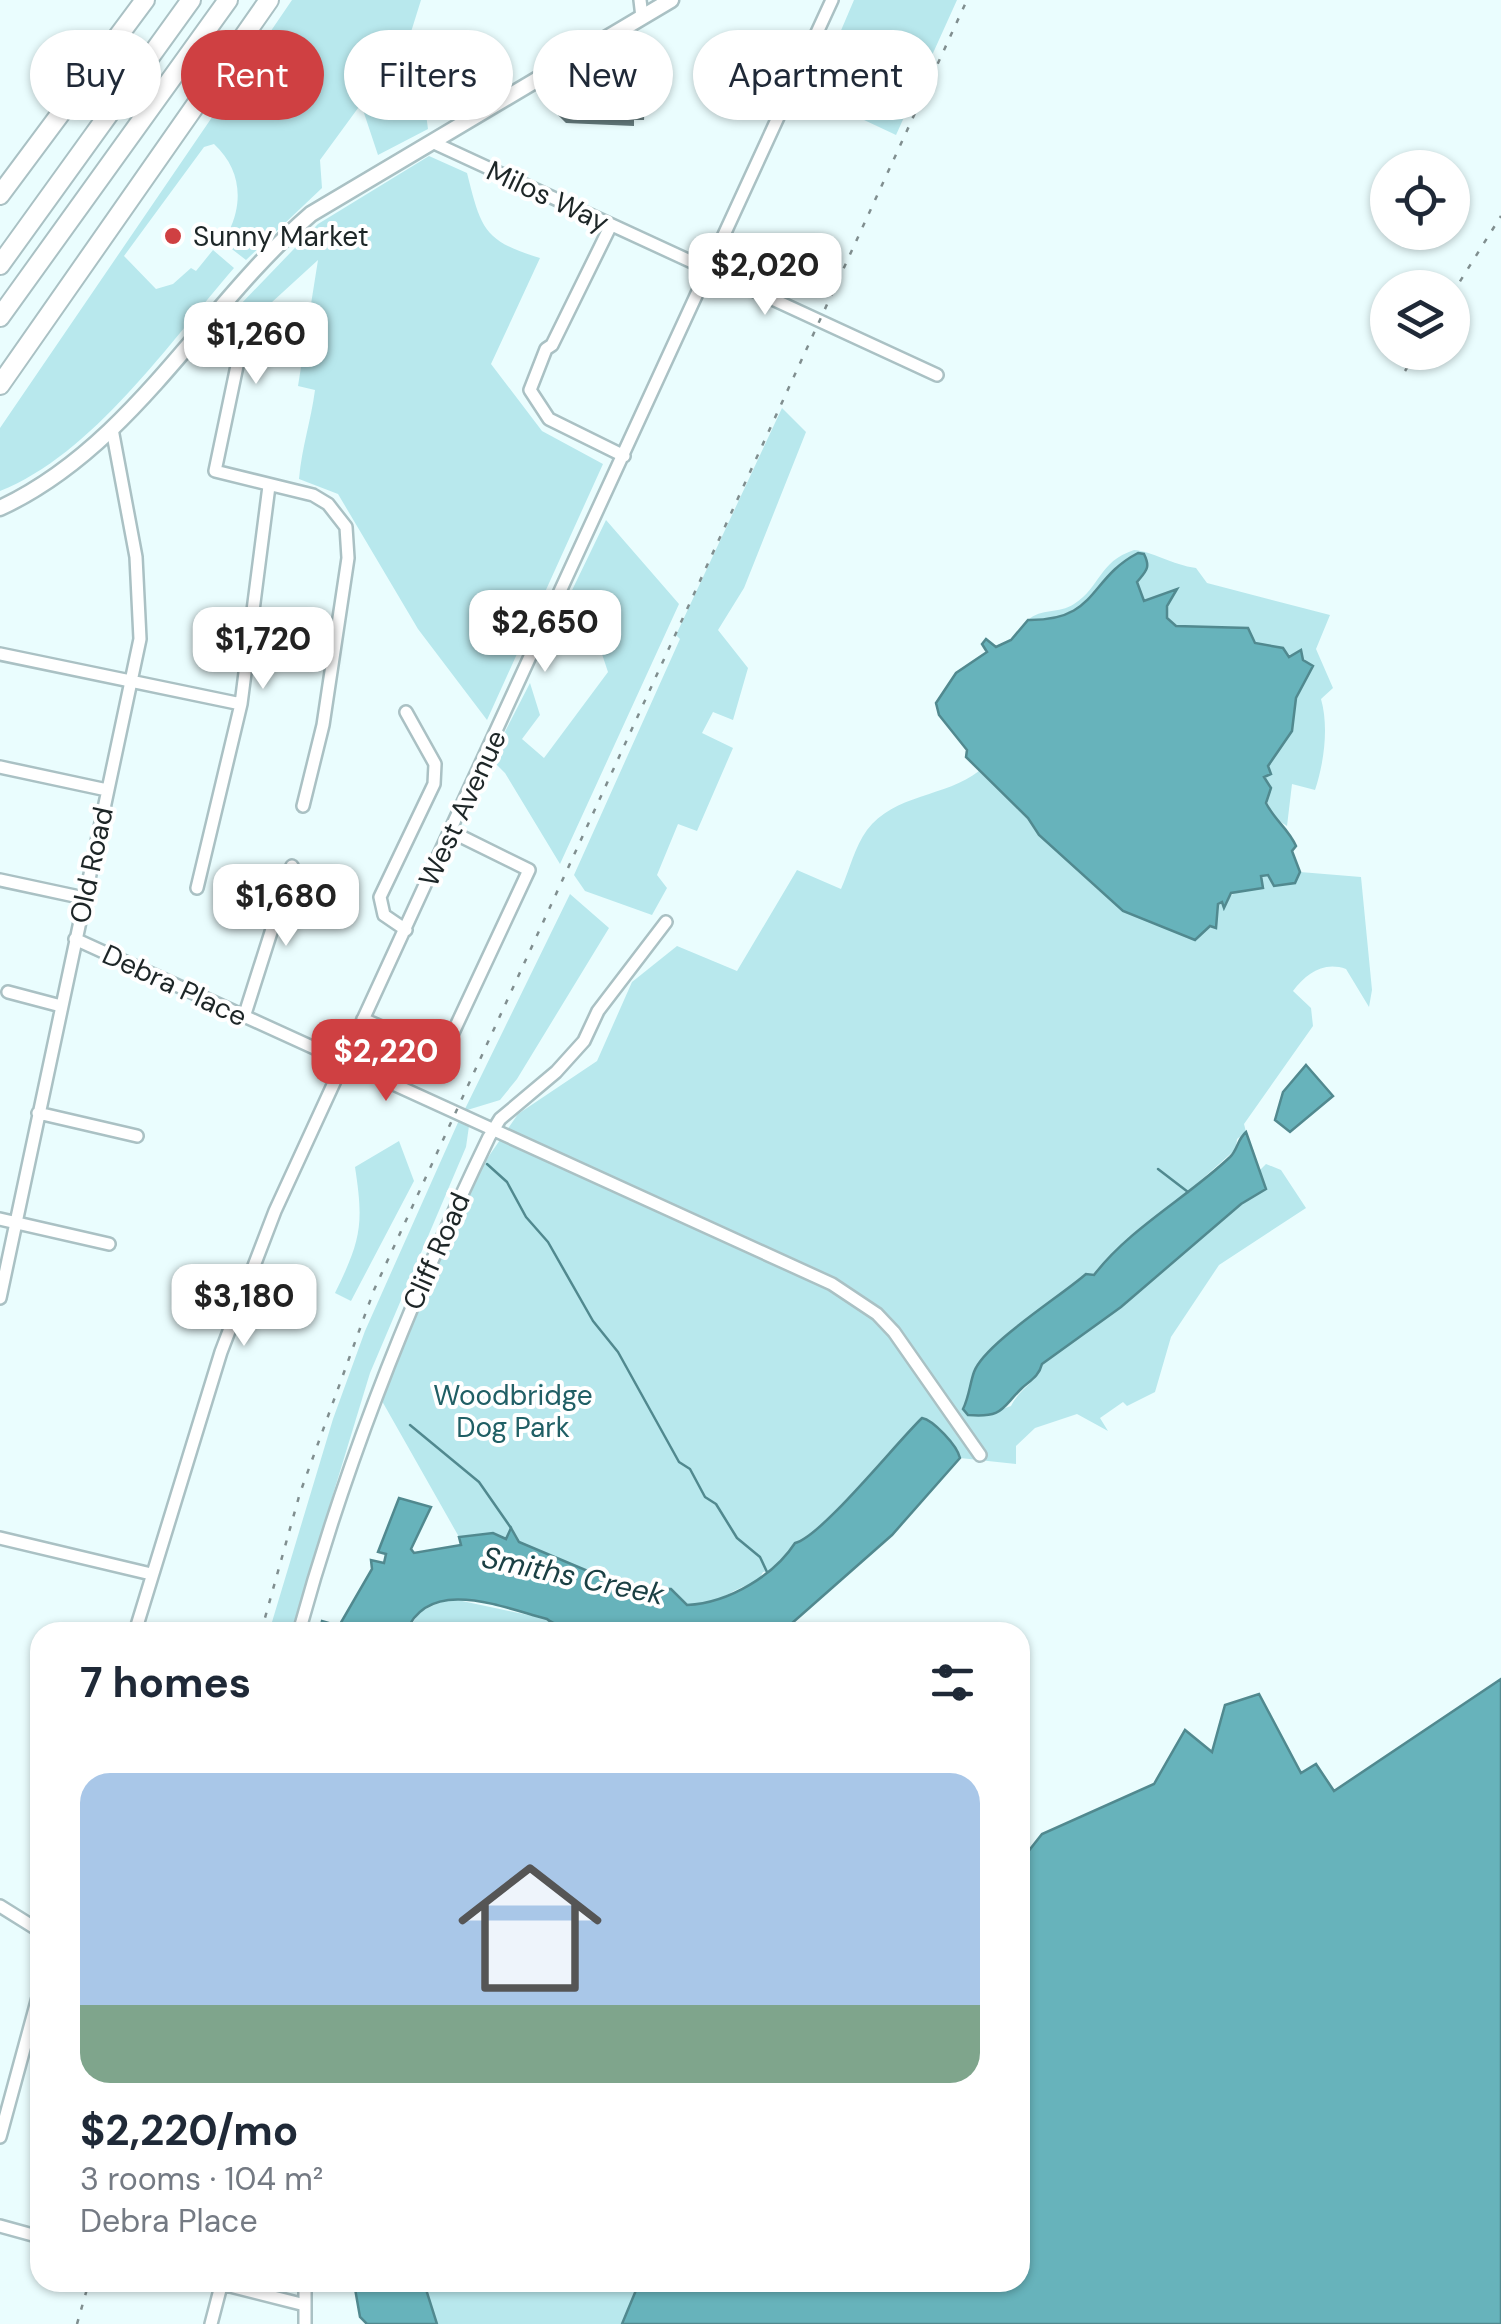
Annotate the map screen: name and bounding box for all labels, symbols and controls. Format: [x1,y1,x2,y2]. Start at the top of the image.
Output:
chip: Buy [30,30,161,120]
chip: Rent [181,30,324,120]
chip: Filters [344,30,513,120]
chip: New [533,30,673,120]
chip: Apartment [693,30,938,120]
map controls [1370,150,1470,370]
button: locate [1370,150,1470,250]
street label: Milos Way [481,152,615,241]
place label: Sunny Market [193,218,369,255]
marker: Sunny Market [162,225,184,247]
pin: $2,020 [684,233,846,318]
text: $2,020 [711,244,819,286]
button: layers [1370,270,1470,370]
pin: $1,260 [175,302,337,387]
text: $1,260 [206,313,306,355]
pin: $2,650 [464,590,626,675]
text: $2,650 [491,601,599,643]
pin: $1,720 [182,607,344,692]
text: $1,720 [215,618,311,660]
street label: West Avenue [410,724,515,892]
street label: Old Road [61,803,122,927]
pin: $1,680 [205,864,367,949]
text: $1,680 [235,875,337,917]
street label: Debra Place [97,936,253,1035]
pin: $2,220 [305,1019,467,1104]
text: $2,220 [334,1030,439,1072]
street label: Cliff Road [394,1187,479,1316]
pin: $3,180 [163,1264,325,1349]
text: $3,180 [194,1275,294,1317]
park label: Woodbridge Dog Park [433,1377,593,1446]
water label: Smiths Creek [478,1537,669,1614]
text: 7 homes [80,1655,251,1710]
icon: filters [925,1655,980,1710]
icon: home [440,1838,620,2018]
text: $2,220/mo [80,2103,298,2158]
text: 3 rooms · 104 m² [80,2158,323,2200]
text: Debra Place [80,2200,258,2242]

